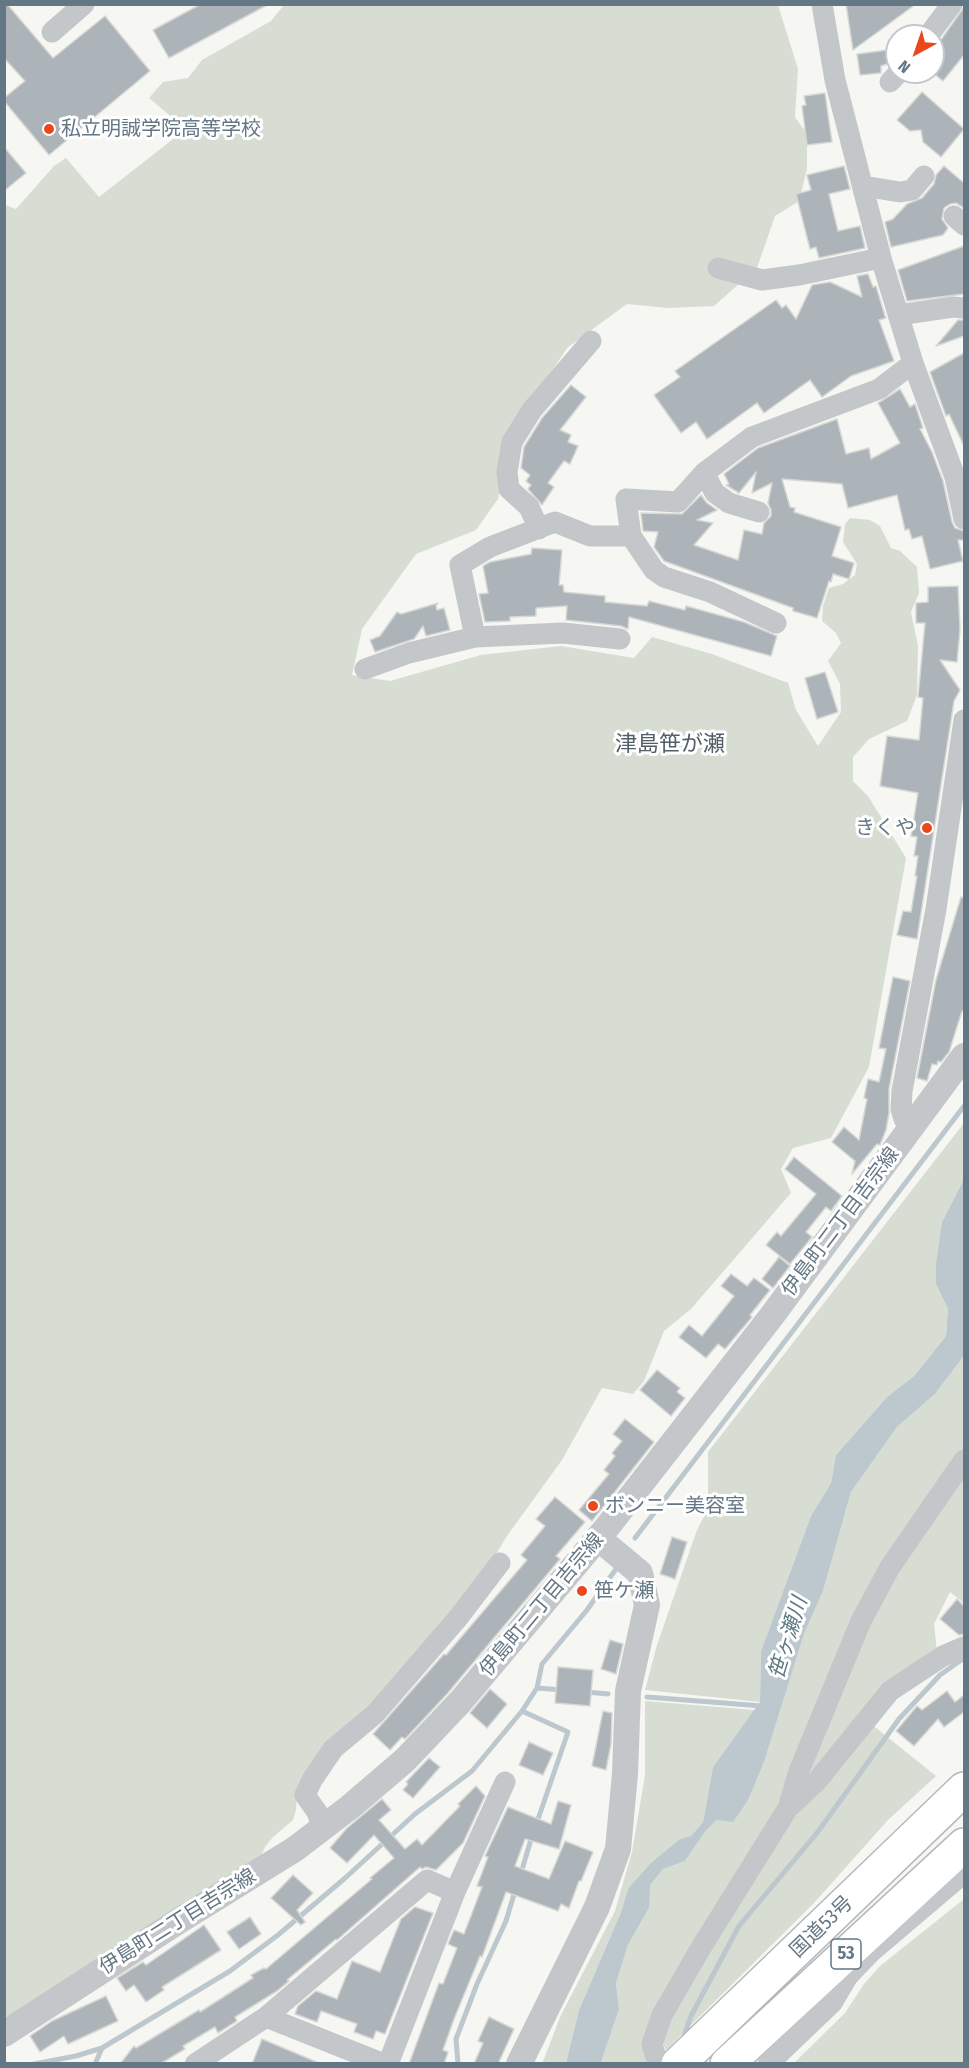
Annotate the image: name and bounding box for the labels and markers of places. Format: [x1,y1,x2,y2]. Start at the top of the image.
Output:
place label: 私立明誠学院高等学校 [61,117,261,141]
marker: 私立明誠学院高等学校 [42,122,56,136]
place label: きくや [855,816,915,840]
marker: きくや [920,821,934,835]
place label: ボンニー美容室 [605,1494,745,1518]
marker: ボンニー美容室 [586,1499,600,1513]
place label: 笹ケ瀬 [594,1579,654,1603]
marker: 笹ケ瀬 [575,1584,589,1598]

